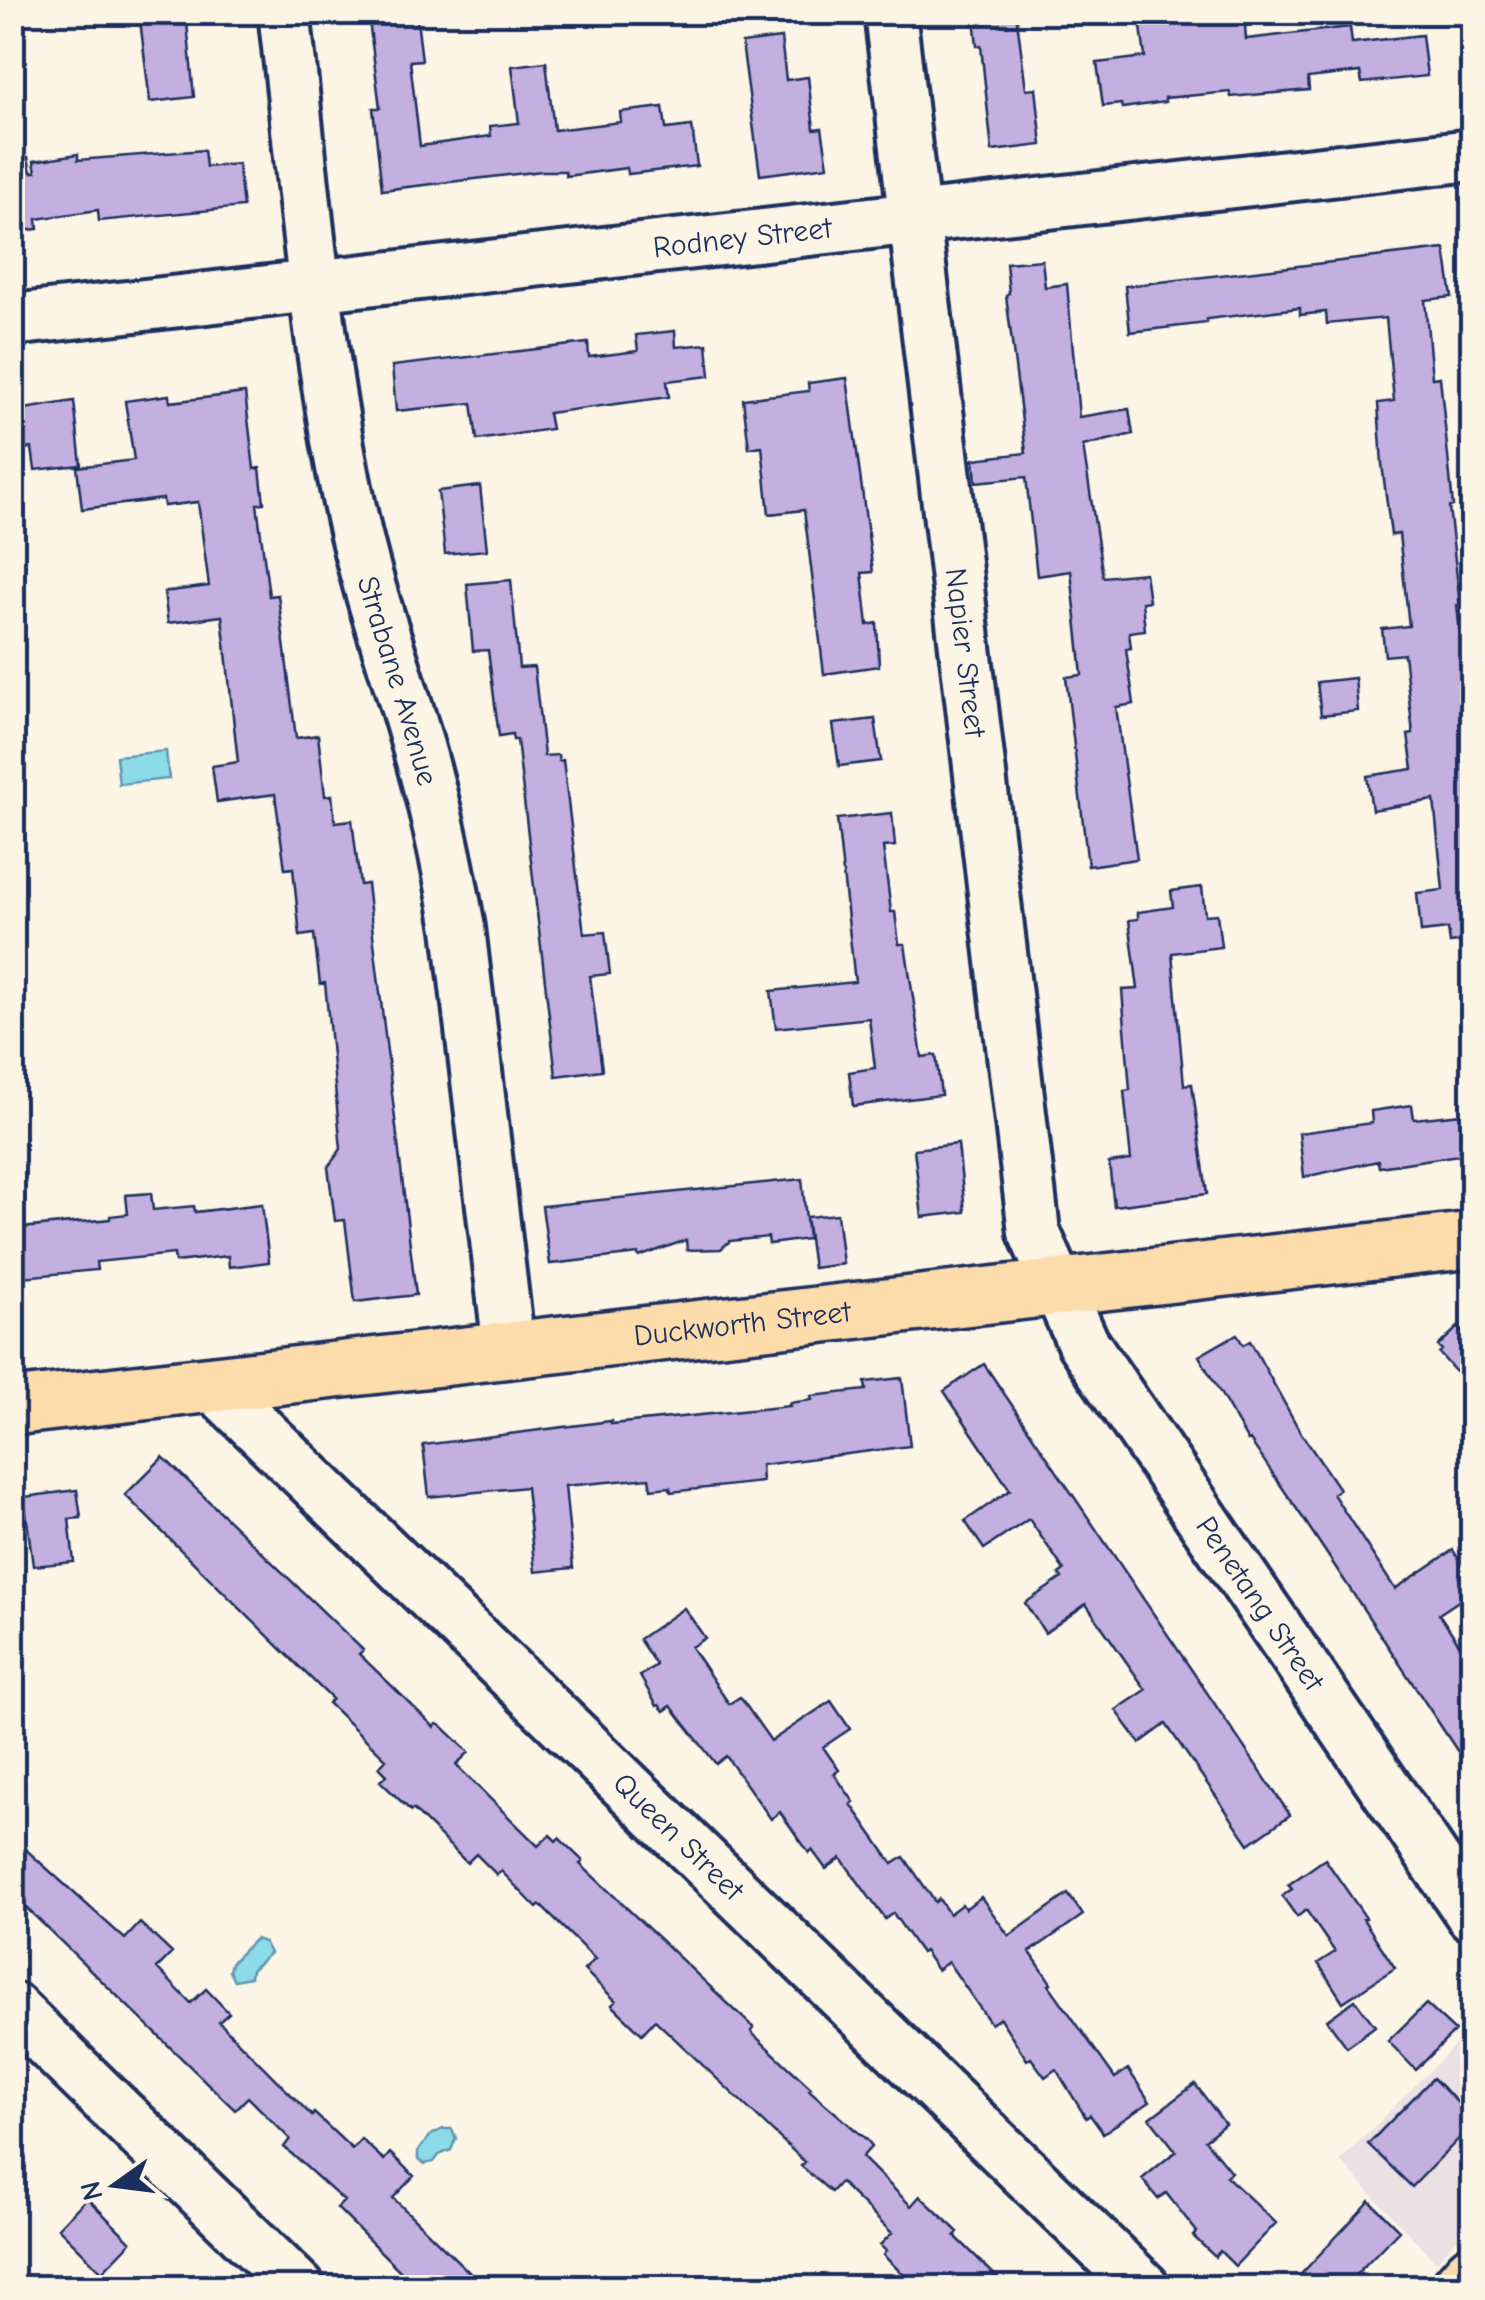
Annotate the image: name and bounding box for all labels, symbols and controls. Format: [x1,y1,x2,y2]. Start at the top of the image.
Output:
street label: Rodney Street [651,210,835,265]
street label: Napier Street [938,566,993,741]
street label: Strabane Avenue [350,572,445,789]
street label: Duckworth Street [632,1294,854,1354]
street label: Penetang Street [1188,1510,1332,1699]
street label: Queen Street [606,1766,752,1909]
north arrow [65,2135,165,2235]
text: N [74,2178,109,2204]

